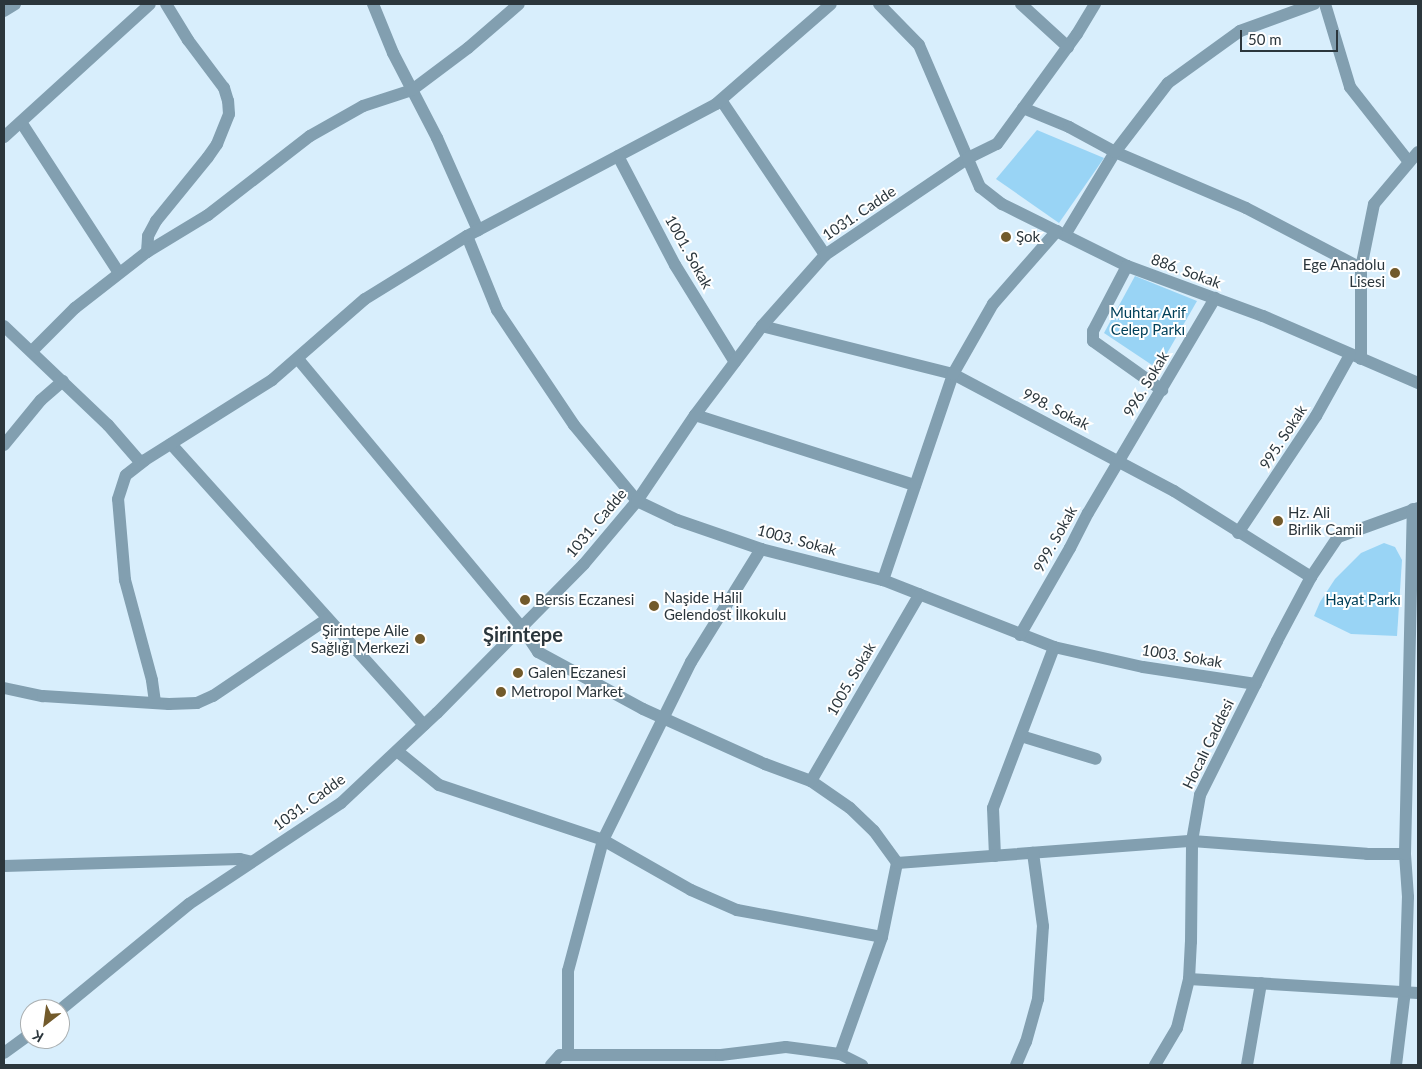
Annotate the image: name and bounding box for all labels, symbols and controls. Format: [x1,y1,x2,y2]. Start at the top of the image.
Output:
scale bar [1242,20,1340,52]
text: 50 m [1248,30,1282,48]
street label: 1031. Cadde [819,182,899,244]
street label: 1001. Sokak [661,212,717,292]
place label: Şok [1016,228,1040,246]
marker: Şok [1000,231,1012,243]
street label: 886. Sokak [1149,250,1223,292]
place label: Ege Anadolu Lisesi [1302,255,1385,290]
marker: Ege Anadolu Lisesi [1389,267,1401,279]
park label: Muhtar Arif Celep Parkı [1110,303,1186,338]
street label: 996. Sokak [1120,348,1172,420]
street label: 998. Sokak [1019,384,1093,434]
street label: 995. Sokak [1256,402,1310,472]
street label: 1031. Cadde [562,485,630,561]
street label: 999. Sokak [1029,503,1081,575]
place label: Hz. Ali Birlik Camii [1288,503,1362,538]
marker: Hz. Ali Birlik Camii [1272,515,1284,527]
street label: 1003. Sokak [755,521,839,559]
place label: Naşide Halil Gelendost İlkokulu [664,588,786,623]
place label: Bersis Eczanesi [535,591,634,609]
park label: Hayat Parkı [1325,591,1401,609]
marker: Bersis Eczanesi [519,594,531,606]
marker: Naşide Halil Gelendost İlkokulu [648,600,660,612]
place label: Şirintepe Aile Sağlığı Merkezi [311,621,409,656]
district label: Şirintepe [483,622,563,646]
marker: Şirintepe Aile Sağlığı Merkezi [413,632,427,646]
street label: 1005. Sokak [823,639,879,719]
street label: 1003. Sokak [1140,641,1224,671]
place label: Galen Eczanesi [528,664,626,682]
marker: Galen Eczanesi [512,667,524,679]
place label: Metropol Market [511,683,623,701]
marker: Metropol Market [495,686,507,698]
street label: Hocalı Caddesi [1179,696,1237,792]
street label: 1031. Cadde [270,770,348,834]
north arrow [20,999,70,1049]
text: K [29,1027,46,1046]

